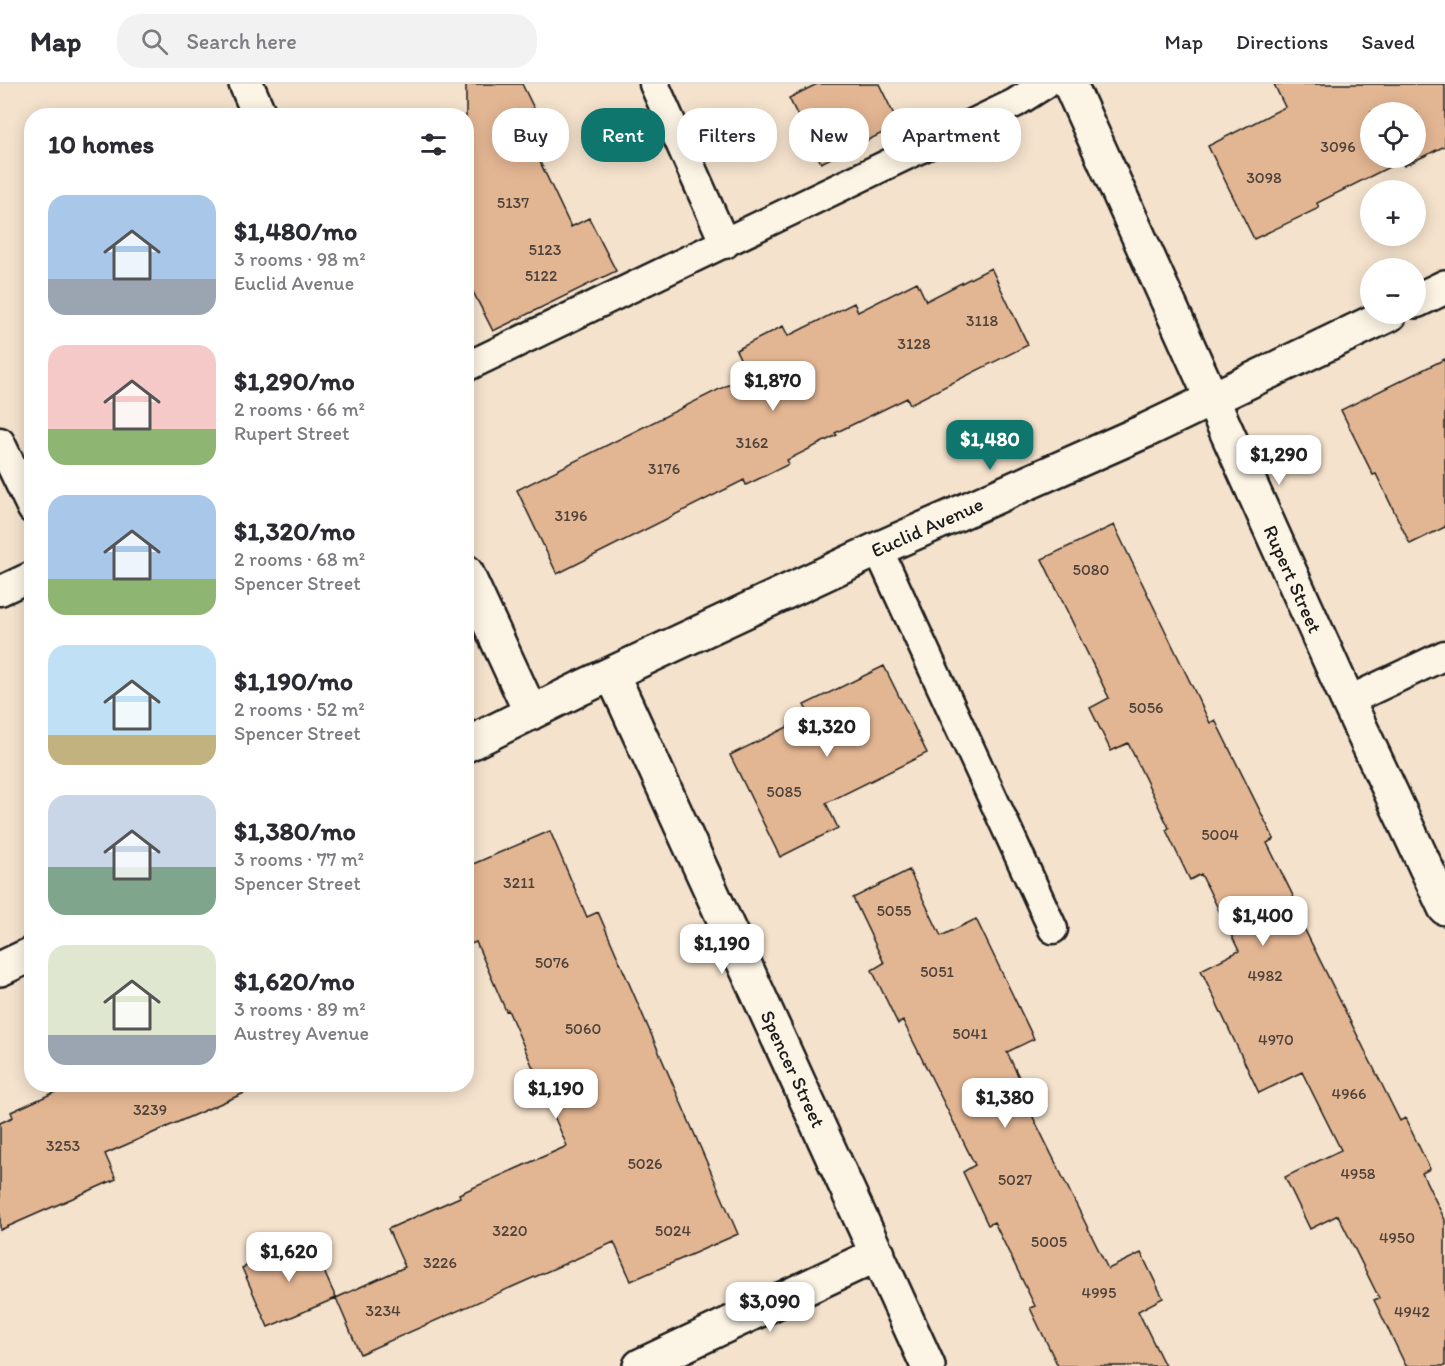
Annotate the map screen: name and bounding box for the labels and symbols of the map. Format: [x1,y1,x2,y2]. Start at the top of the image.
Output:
house number: 3096 [1320,137,1356,156]
house number: 3098 [1246,168,1282,187]
house number: 5137 [497,193,529,212]
house number: 5123 [529,240,562,259]
house number: 5122 [525,266,558,285]
house number: 3118 [966,311,998,330]
house number: 3128 [897,334,931,353]
pin: $1,870 [724,361,822,412]
pin: $1,480 [941,420,1039,471]
house number: 3162 [735,433,769,452]
pin: $1,290 [1230,435,1328,486]
house number: 3176 [648,459,680,478]
street label: Euclid Avenue [867,492,987,562]
house number: 3196 [555,506,587,525]
street label: Rupert Street [1259,521,1327,637]
house number: 5080 [1073,560,1109,579]
house number: 5056 [1128,698,1164,717]
pin: $1,320 [778,707,876,758]
house number: 5085 [766,782,802,801]
house number: 5004 [1201,825,1239,844]
house number: 3211 [503,873,536,892]
pin: $1,400 [1214,896,1312,947]
house number: 5055 [876,901,912,920]
pin: $1,190 [673,924,771,975]
house number: 5076 [535,953,569,972]
house number: 5051 [920,962,955,981]
house number: 4982 [1247,966,1283,985]
street label: Spencer Street [755,1007,831,1131]
house number: 5060 [565,1019,601,1038]
house number: 5041 [952,1024,988,1043]
house number: 4970 [1258,1030,1294,1049]
pin: $1,190 [507,1069,605,1120]
pin: $1,380 [956,1078,1054,1129]
house number: 4966 [1332,1084,1366,1103]
house number: 3239 [133,1100,167,1119]
house number: 3253 [46,1136,80,1155]
house number: 5026 [627,1154,663,1173]
house number: 4958 [1340,1164,1376,1183]
house number: 5027 [998,1170,1032,1189]
house number: 3220 [492,1221,528,1240]
house number: 5024 [655,1221,692,1240]
house number: 4950 [1379,1228,1415,1247]
pin: $1,620 [240,1232,338,1283]
house number: 5005 [1031,1232,1067,1251]
house number: 3226 [423,1253,457,1272]
pin: $3,090 [721,1282,819,1333]
house number: 4995 [1082,1283,1116,1302]
house number: 3234 [365,1301,401,1320]
house number: 4942 [1394,1302,1431,1321]

